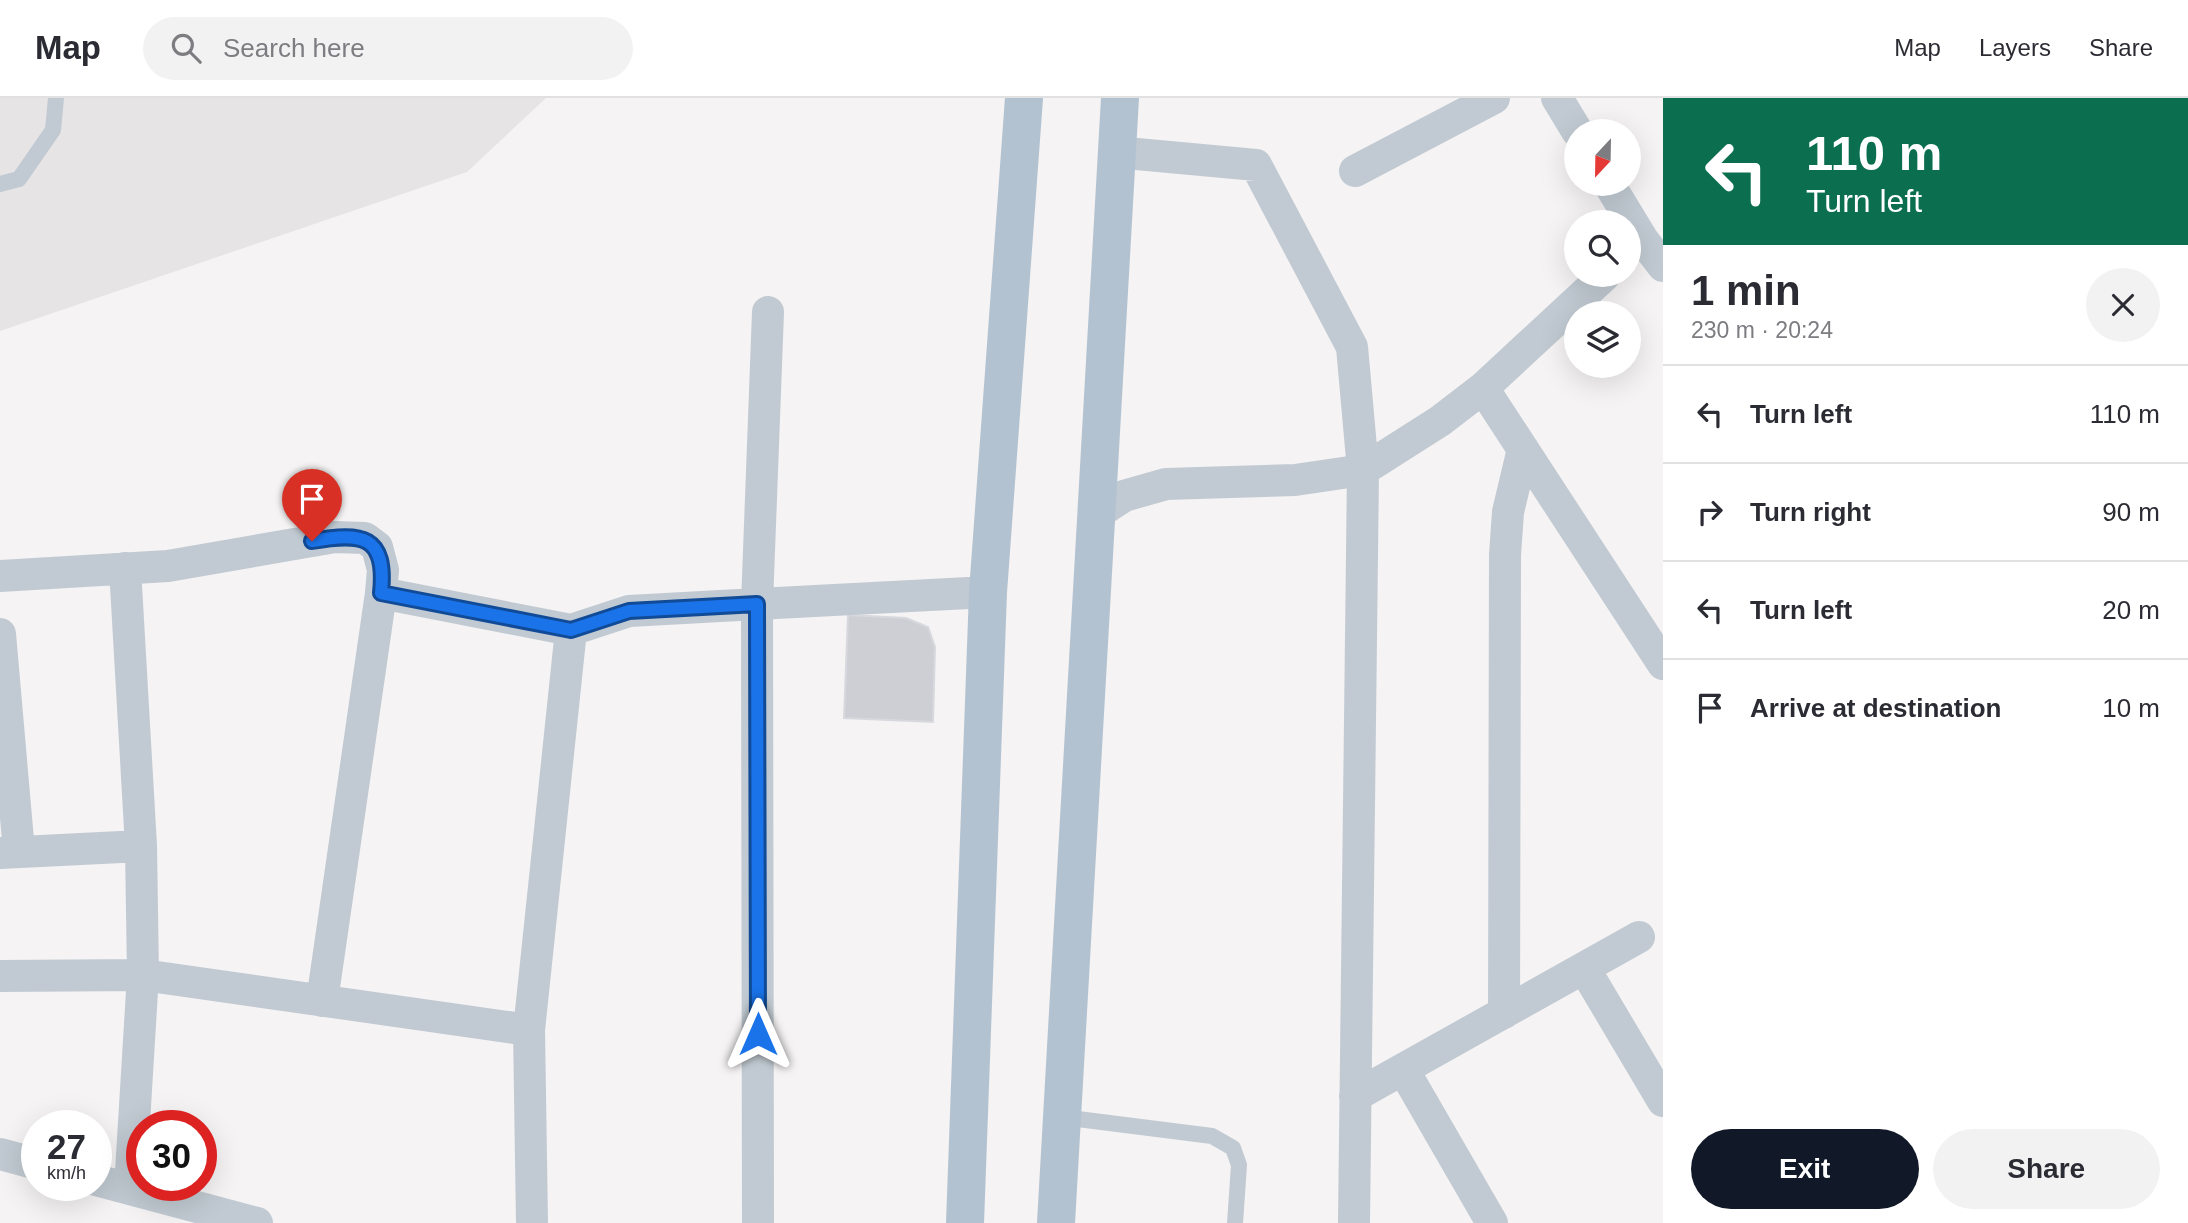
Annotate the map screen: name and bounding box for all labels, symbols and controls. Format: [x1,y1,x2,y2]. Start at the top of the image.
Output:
search box [143,17,633,80]
text: Map [35,29,101,66]
icon: search [167,29,205,67]
text: Search here [223,33,365,63]
text: Map [1894,34,1941,61]
text: Layers [1979,34,2051,61]
text: Share [2089,34,2153,61]
north arrow [1564,119,1642,196]
map controls [1564,119,1641,378]
icon: left [1691,126,1782,217]
text: 110 m [1806,126,1942,180]
text: Turn left [1806,183,1922,219]
button: search [1564,210,1641,287]
text: 1 min [1691,267,1801,314]
button: close [2086,268,2160,342]
button: layers [1564,301,1641,378]
text: 230 m · 20:24 [1691,317,1833,343]
icon: left [1691,395,1729,433]
text: Turn left [1750,399,1852,429]
text: 110 m [2090,399,2160,429]
pin [282,469,342,541]
icon: arrive [293,480,331,518]
icon: right [1691,493,1729,531]
text: Turn right [1750,497,1871,527]
text: 90 m [2102,497,2160,527]
icon: left [1691,591,1729,629]
text: Turn left [1750,595,1852,625]
text: 20 m [2102,595,2160,625]
icon: arrive [1691,689,1729,727]
text: Arrive at destination [1750,693,2001,723]
text: 10 m [2102,693,2160,723]
position arrow [721,997,795,1071]
speed limit sign: 30 [126,1110,217,1201]
text: 27 [47,1127,86,1166]
button: Exit [1691,1129,1919,1209]
button: Share [1933,1129,2160,1209]
text: km/h [47,1163,86,1183]

